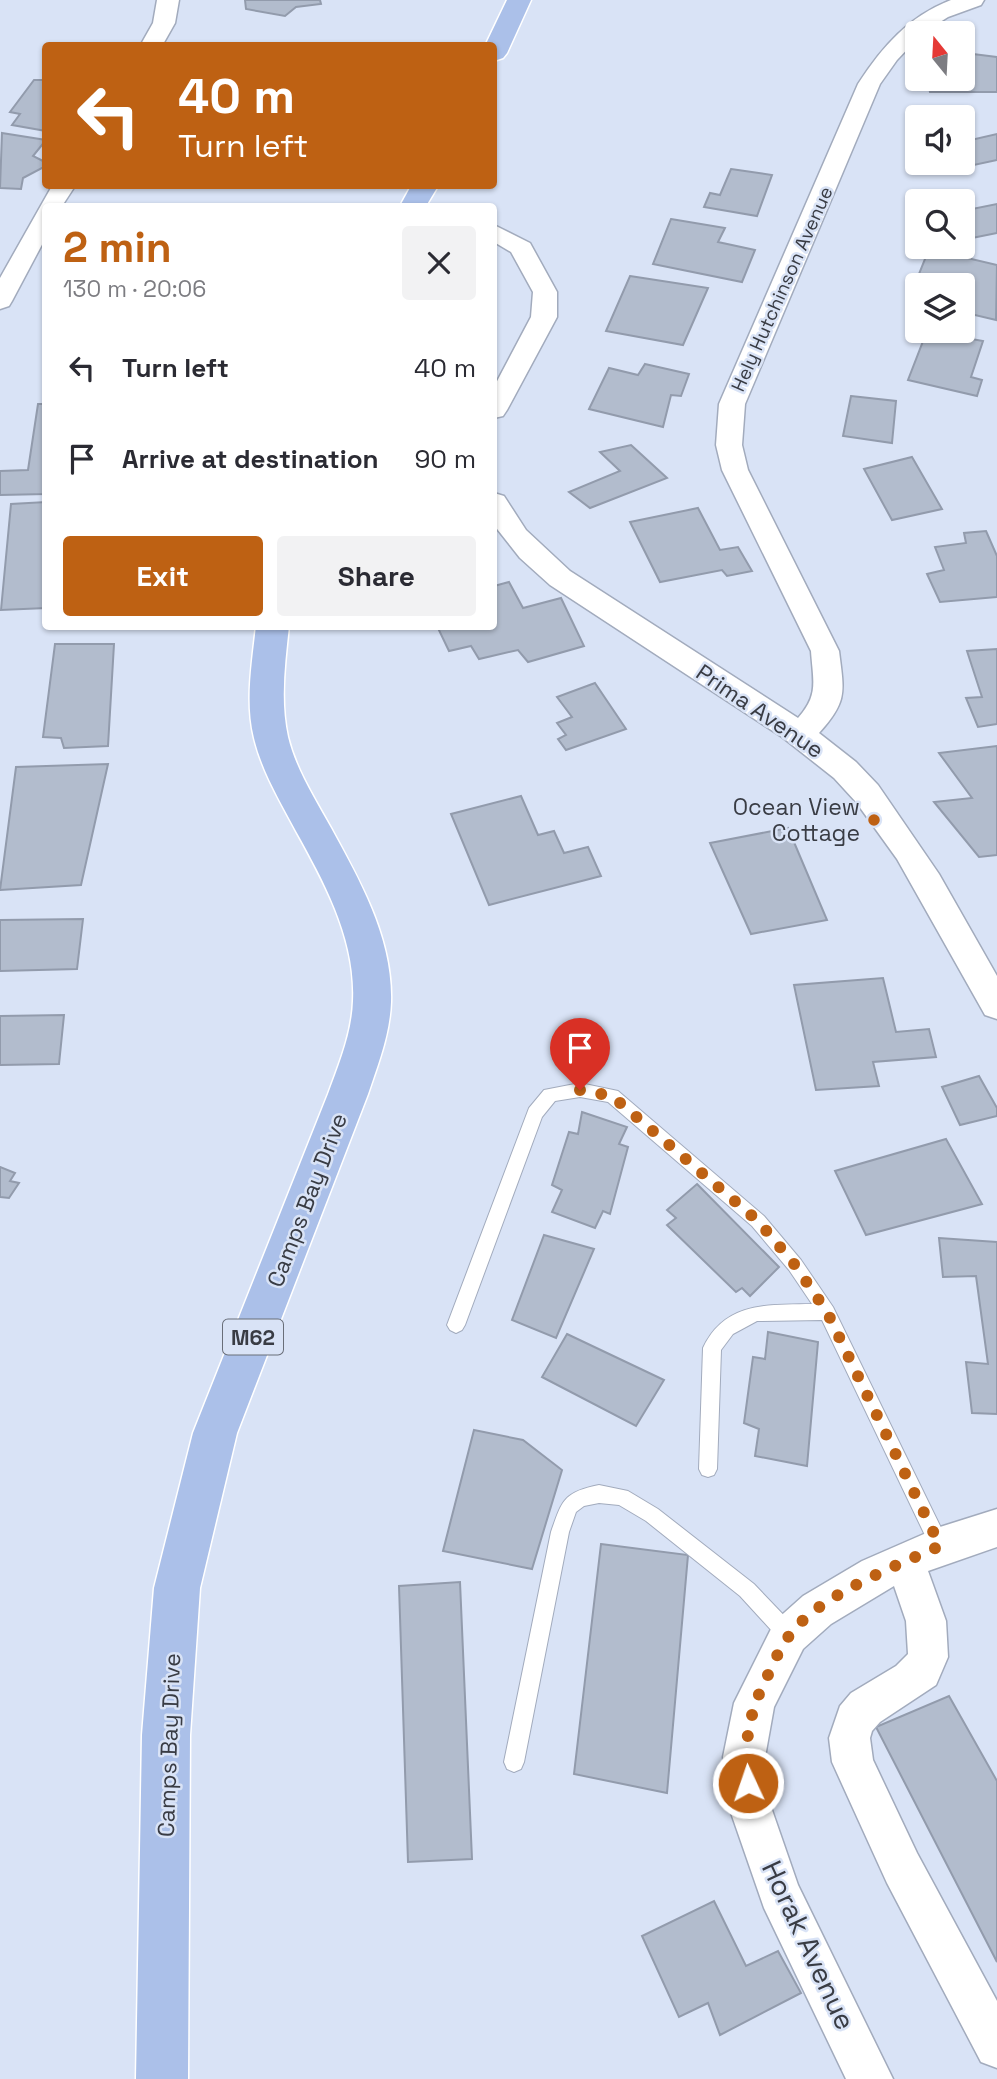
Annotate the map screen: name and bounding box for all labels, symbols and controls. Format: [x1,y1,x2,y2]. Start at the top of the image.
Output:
north arrow [905,21,975,91]
map controls [905,21,975,343]
text: 40 m [178,65,295,127]
icon: left [63,70,154,161]
button: sound [905,105,975,175]
text: Turn left [178,126,308,166]
street label: Hely Hutchinson Avenue [725,183,839,395]
button: search [905,189,975,259]
text: 2 min [63,221,172,274]
button: close [402,226,476,300]
button: layers [905,273,975,343]
text: 130 m · 20:06 [63,274,206,304]
icon: left [63,349,101,387]
text: Turn left [122,351,229,385]
text: 40 m [414,351,476,385]
icon: arrive [63,440,101,478]
text: Arrive at destination [122,442,379,476]
text: 90 m [414,442,476,476]
button: Exit [63,536,263,616]
button: Share [277,536,476,616]
street label: Prima Avenue [690,657,830,765]
place label: Ocean View Cottage [733,792,860,848]
marker: Ocean View Cottage [866,812,882,828]
pin [550,1018,610,1090]
icon: arrive [561,1029,599,1067]
street label: Camps Bay Drive [260,1109,354,1291]
road number: M62 [223,1320,283,1354]
street label: Camps Bay Drive [151,1653,187,1837]
position arrow [711,1746,785,1820]
street label: Horak Avenue [754,1855,864,2035]

